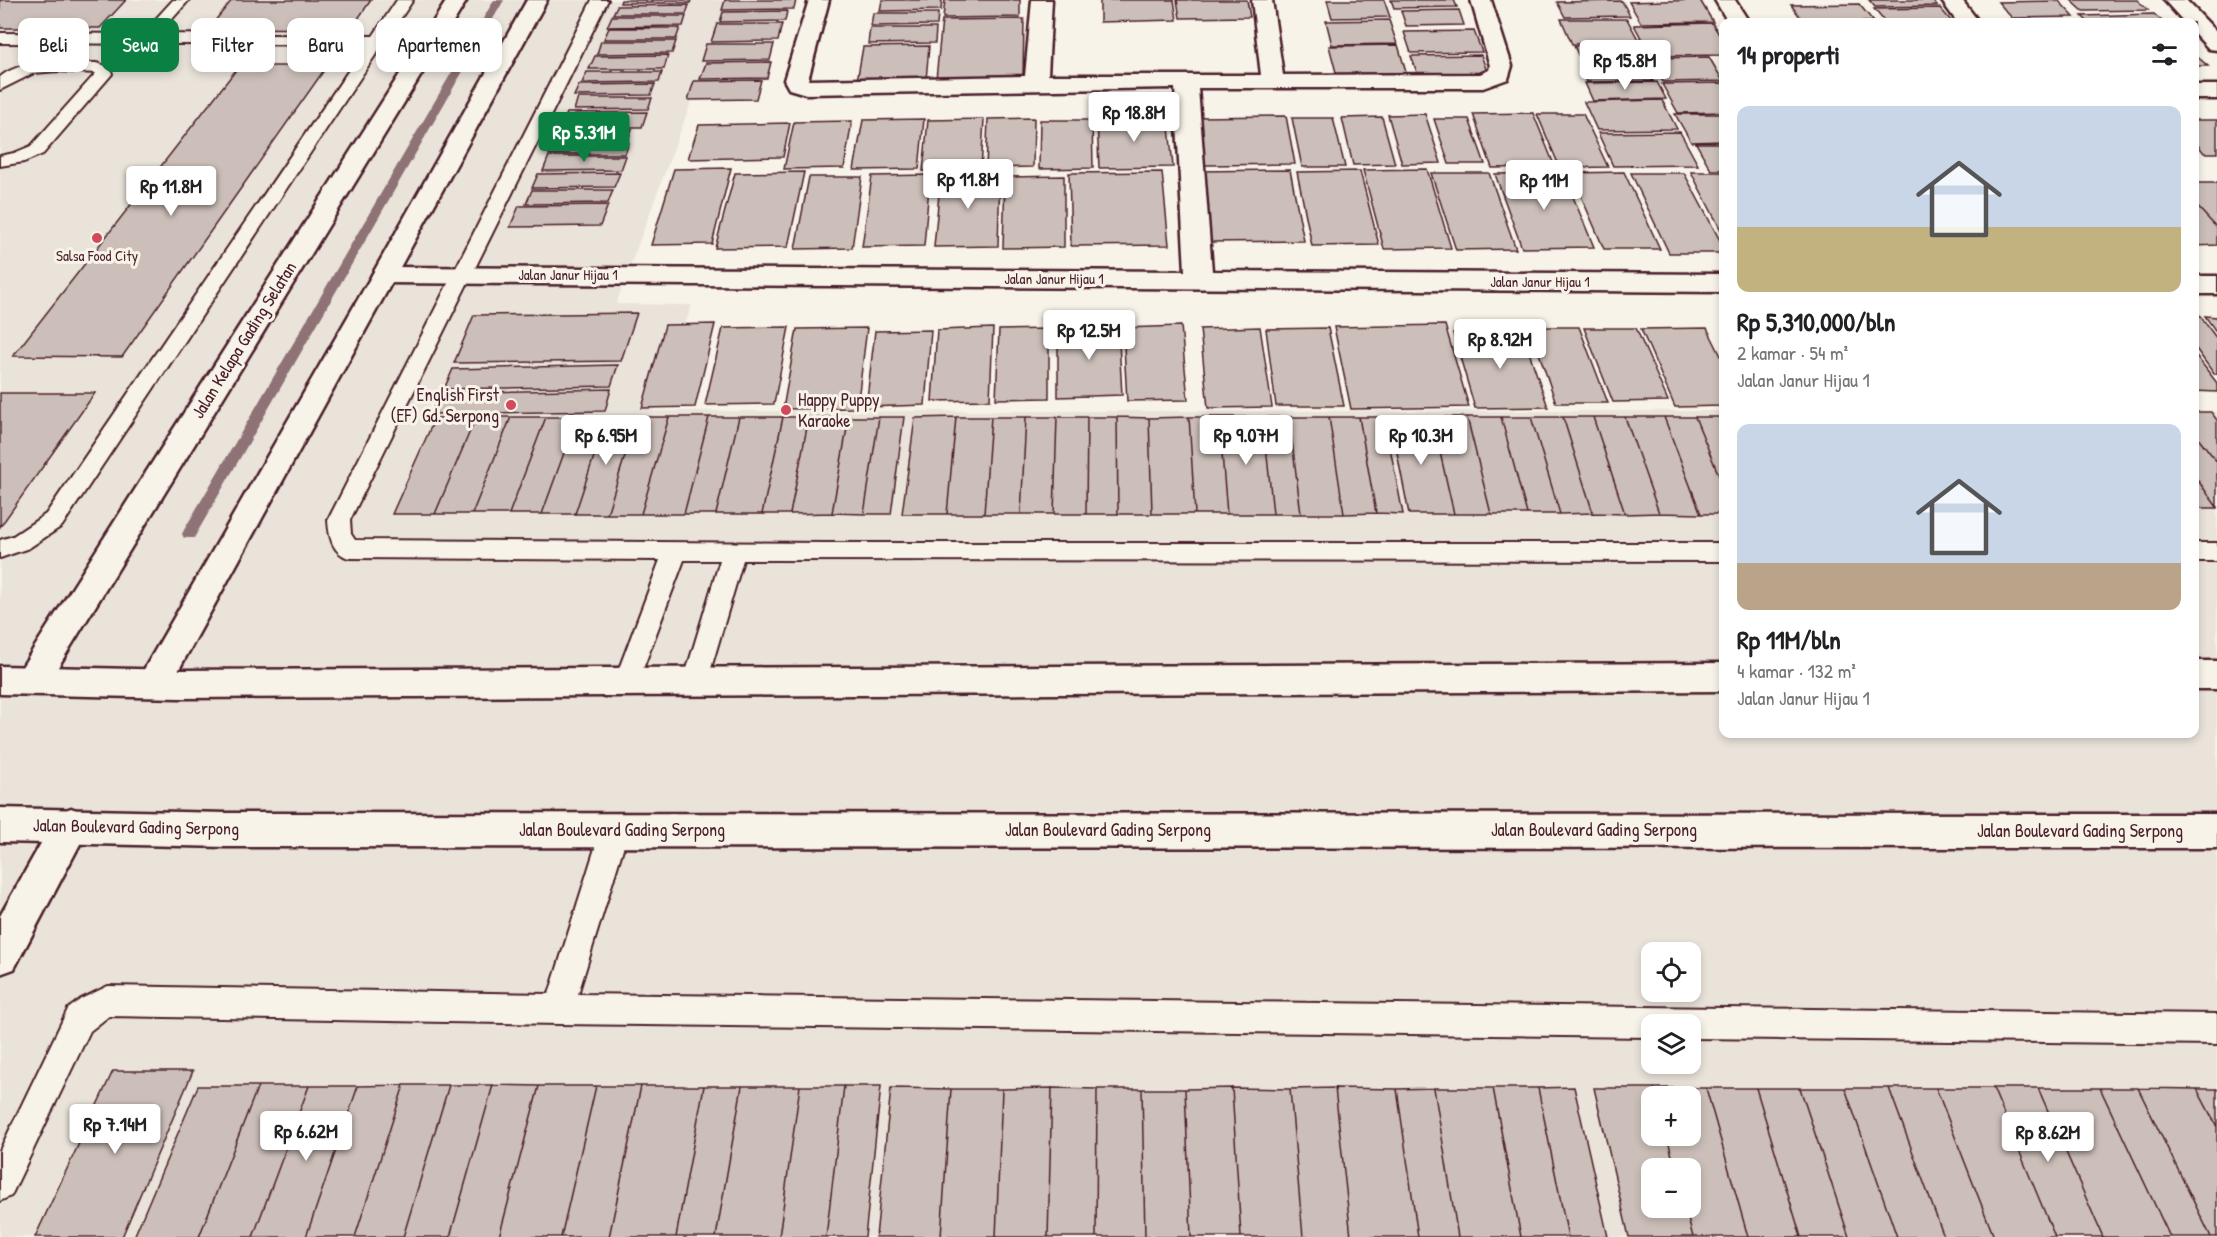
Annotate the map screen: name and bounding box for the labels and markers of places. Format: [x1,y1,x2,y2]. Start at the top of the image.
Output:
pin: Rp 15.8M [1563,40,1687,91]
pin: Rp 18.8M [1072,92,1196,143]
pin: Rp 5.31M [522,112,646,163]
pin: Rp 11.8M [906,159,1030,210]
pin: Rp 11M [1495,160,1593,211]
pin: Rp 11.8M [109,166,233,217]
marker: Salsa Food City [90,231,104,245]
place label: Salsa Food City [56,245,138,266]
pin: Rp 12.5M [1027,310,1151,361]
pin: Rp 8.92M [1438,319,1562,370]
place label: English First (EF) Gd. Serpong [390,382,500,428]
place label: Happy Puppy Karaoke [798,387,880,433]
marker: English First (EF) Gd. Serpong [504,398,518,412]
marker: Happy Puppy Karaoke [779,403,793,417]
pin: Rp 6.95M [544,415,668,466]
pin: Rp 9.07M [1184,415,1308,466]
pin: Rp 10.3M [1359,415,1483,466]
pin: Rp 7.14M [53,1104,177,1155]
pin: Rp 6.62M [244,1111,368,1162]
pin: Rp 8.62M [1986,1112,2110,1163]

